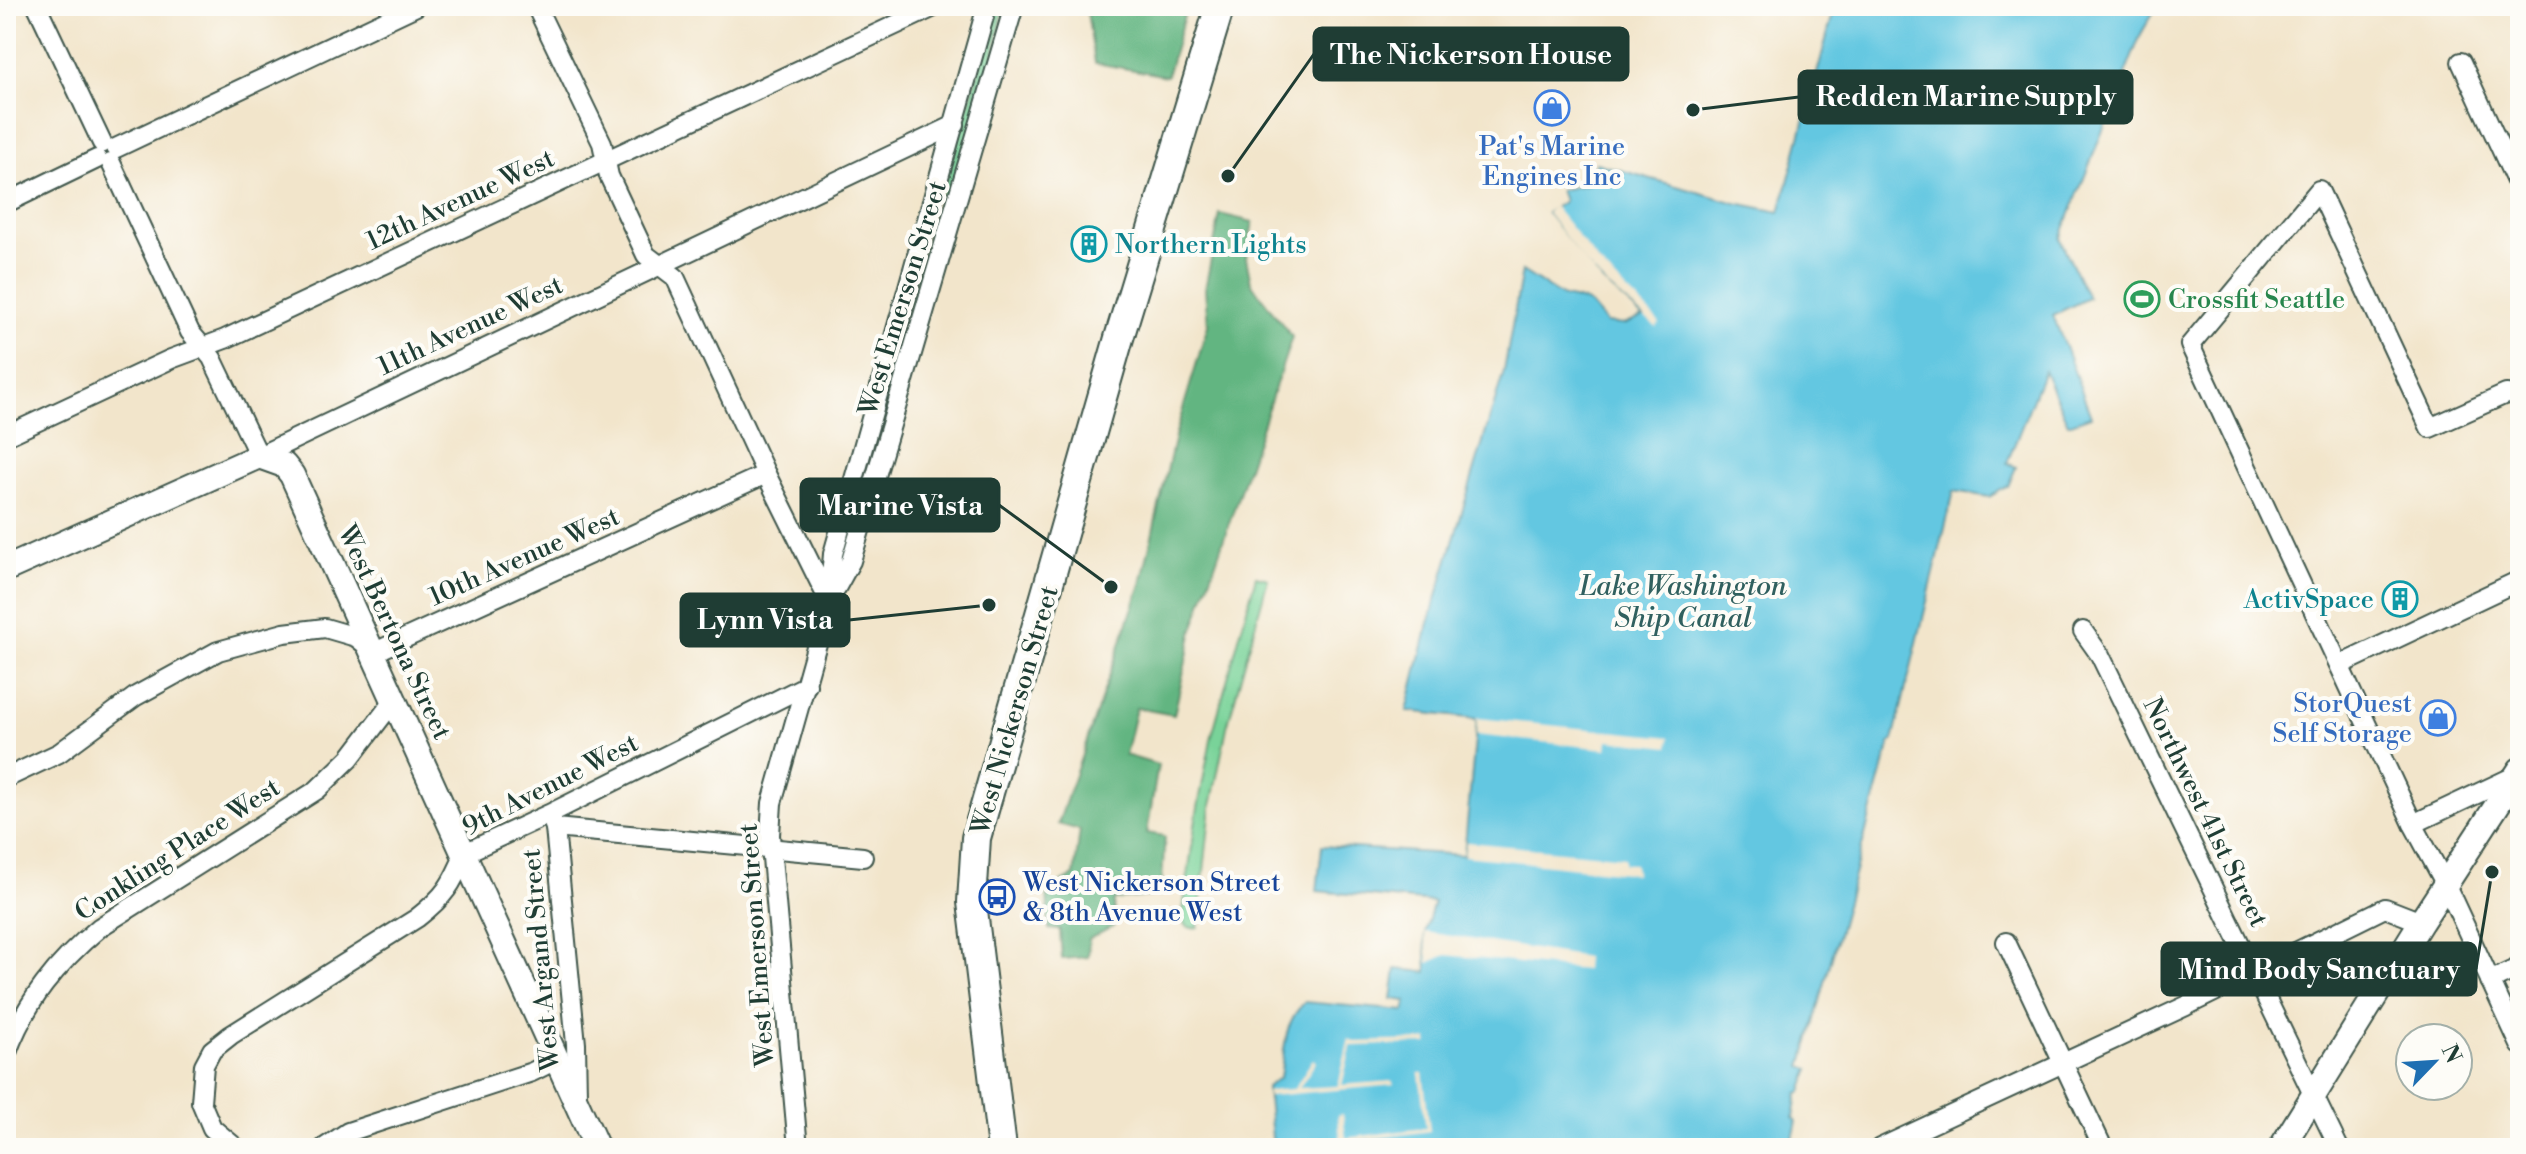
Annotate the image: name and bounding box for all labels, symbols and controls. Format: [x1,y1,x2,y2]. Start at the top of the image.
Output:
callout: The Nickerson House [1314,28,1628,80]
text: The Nickerson House [1330,38,1612,73]
callout: Redden Marine Supply [1799,71,2132,123]
text: Redden Marine Supply [1816,80,2117,115]
shop icon: Pat's Marine Engines Inc [1533,89,1571,127]
place label: Pat's Marine Engines Inc [1479,131,1625,193]
street label: 12th Avenue West [361,142,560,257]
street label: West Emerson Street [852,177,954,420]
building icon: Northern Lights [1070,225,1108,263]
place label: Northern Lights [1115,229,1307,261]
street label: 11th Avenue West [373,269,568,383]
sports icon: Crossfit Seattle [2123,280,2161,318]
place label: Crossfit Seattle [2168,284,2345,316]
callout: Marine Vista [801,479,999,531]
text: Marine Vista [817,489,984,524]
street label: 10th Avenue West [424,501,625,613]
street label: West Bertona Street [330,519,458,745]
water label: Lake Washington Ship Canal [1578,569,1787,636]
building icon: ActivSpace [2381,580,2419,618]
street label: West Nickerson Street [964,582,1066,839]
place label: ActivSpace [2243,584,2374,616]
callout: Lynn Vista [681,594,849,646]
text: Lynn Vista [697,603,834,638]
place label: StorQuest Self Storage [2272,688,2412,750]
street label: Northwest 41st Street [2136,693,2274,932]
shop icon: StorQuest Self Storage [2419,699,2457,737]
street label: 9th Avenue West [457,727,644,843]
street label: Conkling Place West [69,772,286,928]
street label: West Emerson Street [733,822,782,1069]
street label: West Argand Street [515,847,567,1073]
place label: West Nickerson Street & 8th Avenue West [1022,867,1280,929]
bus stop icon: West Nickerson Street & 8th Avenue West [978,878,1016,916]
callout: Mind Body Sanctuary [2162,943,2476,995]
text: Mind Body Sanctuary [2178,953,2461,988]
north arrow [2394,1022,2474,1102]
text: N [2435,1041,2467,1068]

